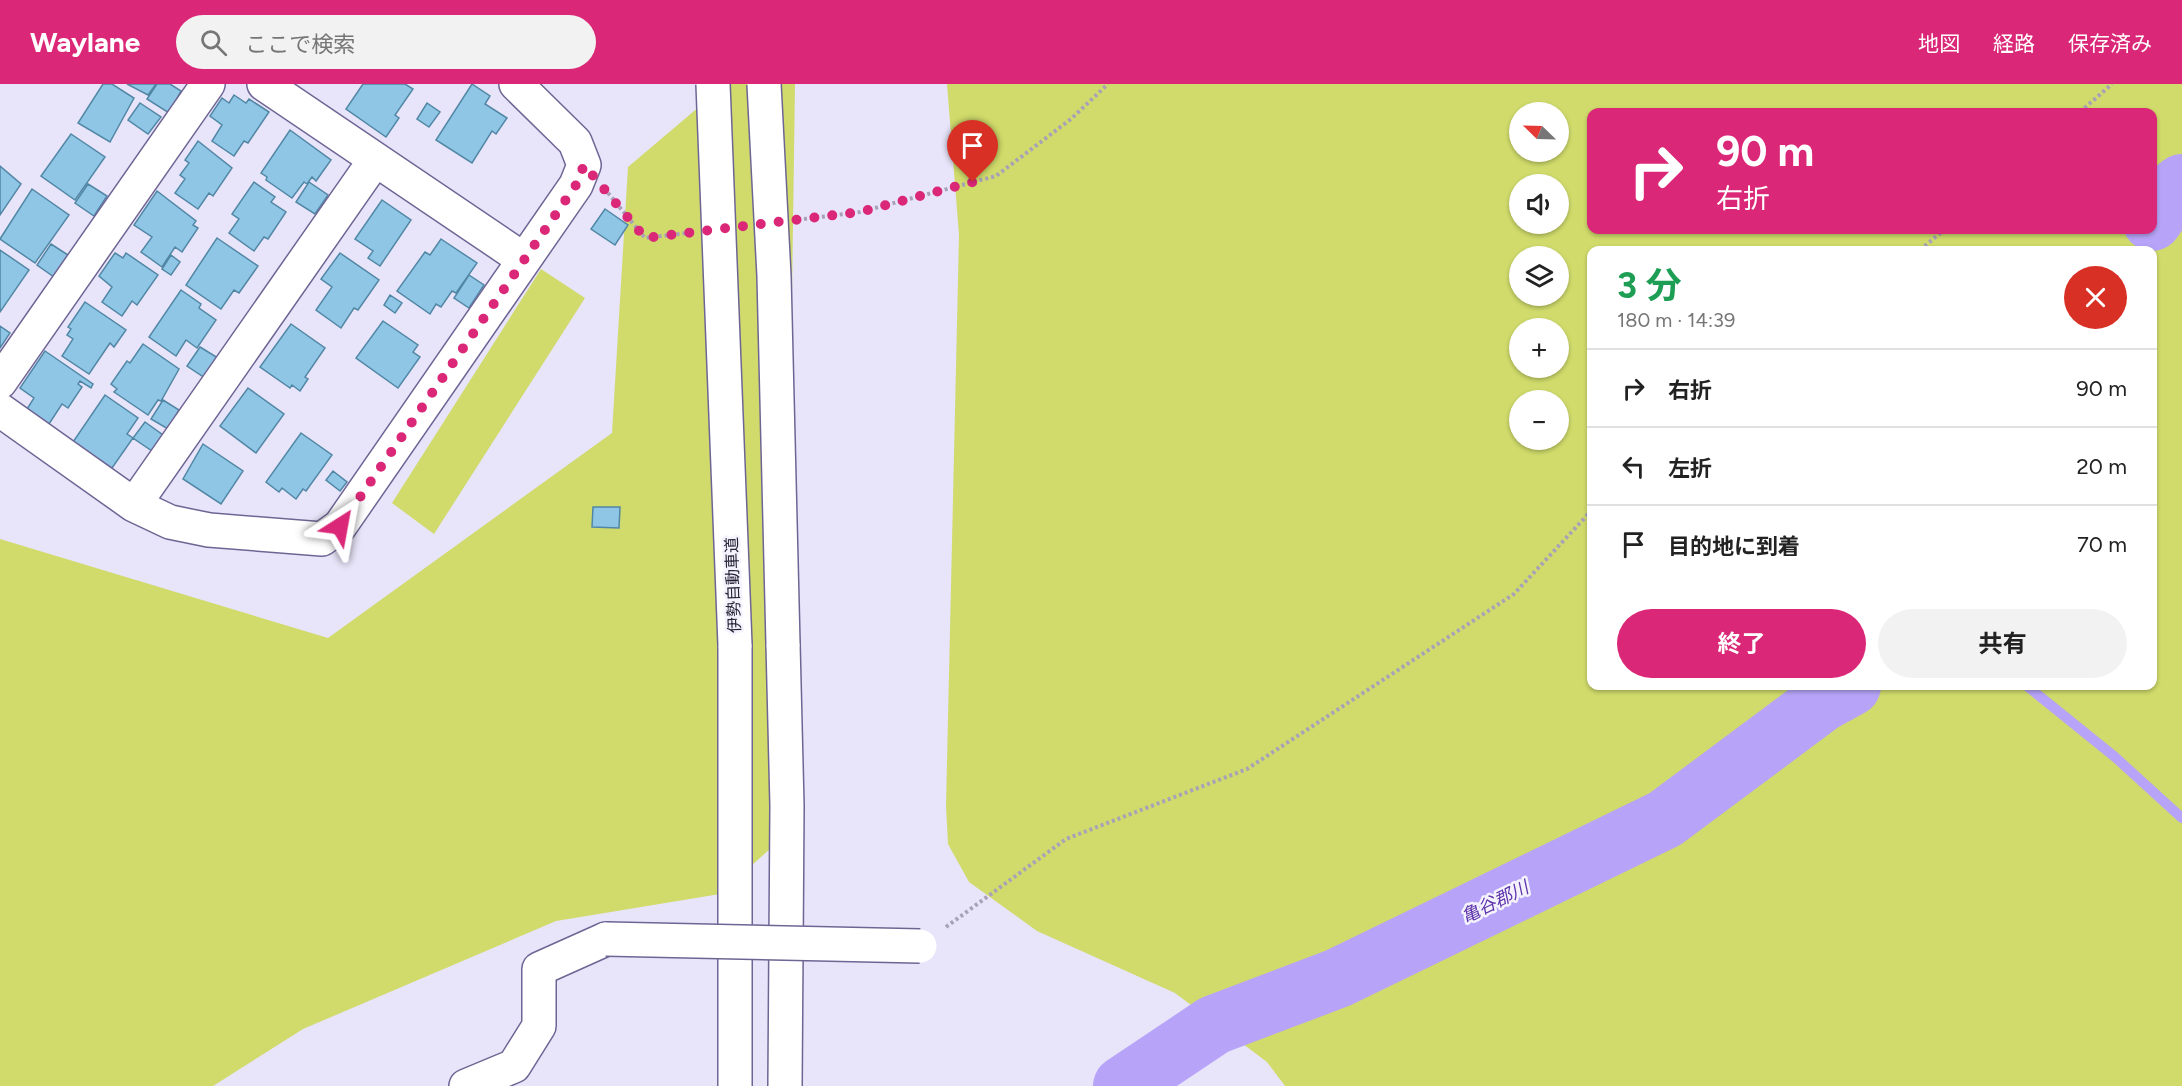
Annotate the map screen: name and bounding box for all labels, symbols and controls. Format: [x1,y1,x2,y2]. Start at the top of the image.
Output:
search box [176,15,596,69]
text: Waylane [30,25,140,59]
icon: search [197,26,230,59]
text: ここで検索 [245,31,355,58]
text: 地図 [1918,31,1960,56]
text: 経路 [1993,31,2035,56]
text: 保存済み [2068,31,2152,56]
north arrow [1509,102,1569,162]
map controls [1509,102,1569,450]
pin [947,120,998,182]
text: 90 m [1716,126,1814,177]
icon: arrive [956,129,989,162]
icon: right [1617,132,1695,210]
button: sound [1509,174,1569,234]
text: 右折 [1716,182,1770,215]
button: layers [1509,246,1569,306]
text: 3 分 [1617,264,1682,307]
button: close [2064,266,2127,329]
text: 180 m · 14:39 [1617,308,1735,332]
button: + [1509,318,1569,378]
icon: right [1617,372,1650,405]
text: 90 m [2076,375,2127,402]
text: 右折 [1668,377,1712,404]
button: − [1509,390,1569,450]
icon: left [1617,450,1650,483]
text: 20 m [2076,453,2127,480]
text: 左折 [1668,455,1712,482]
position arrow [308,494,372,558]
icon: arrive [1617,528,1650,561]
text: 70 m [2077,531,2127,558]
text: 目的地に到着 [1668,533,1800,560]
street label: 伊勢自動車道 [722,537,744,633]
button: 終了 [1617,609,1866,678]
button: 共有 [1878,609,2127,678]
water label: 亀谷郡川 [1458,875,1534,928]

